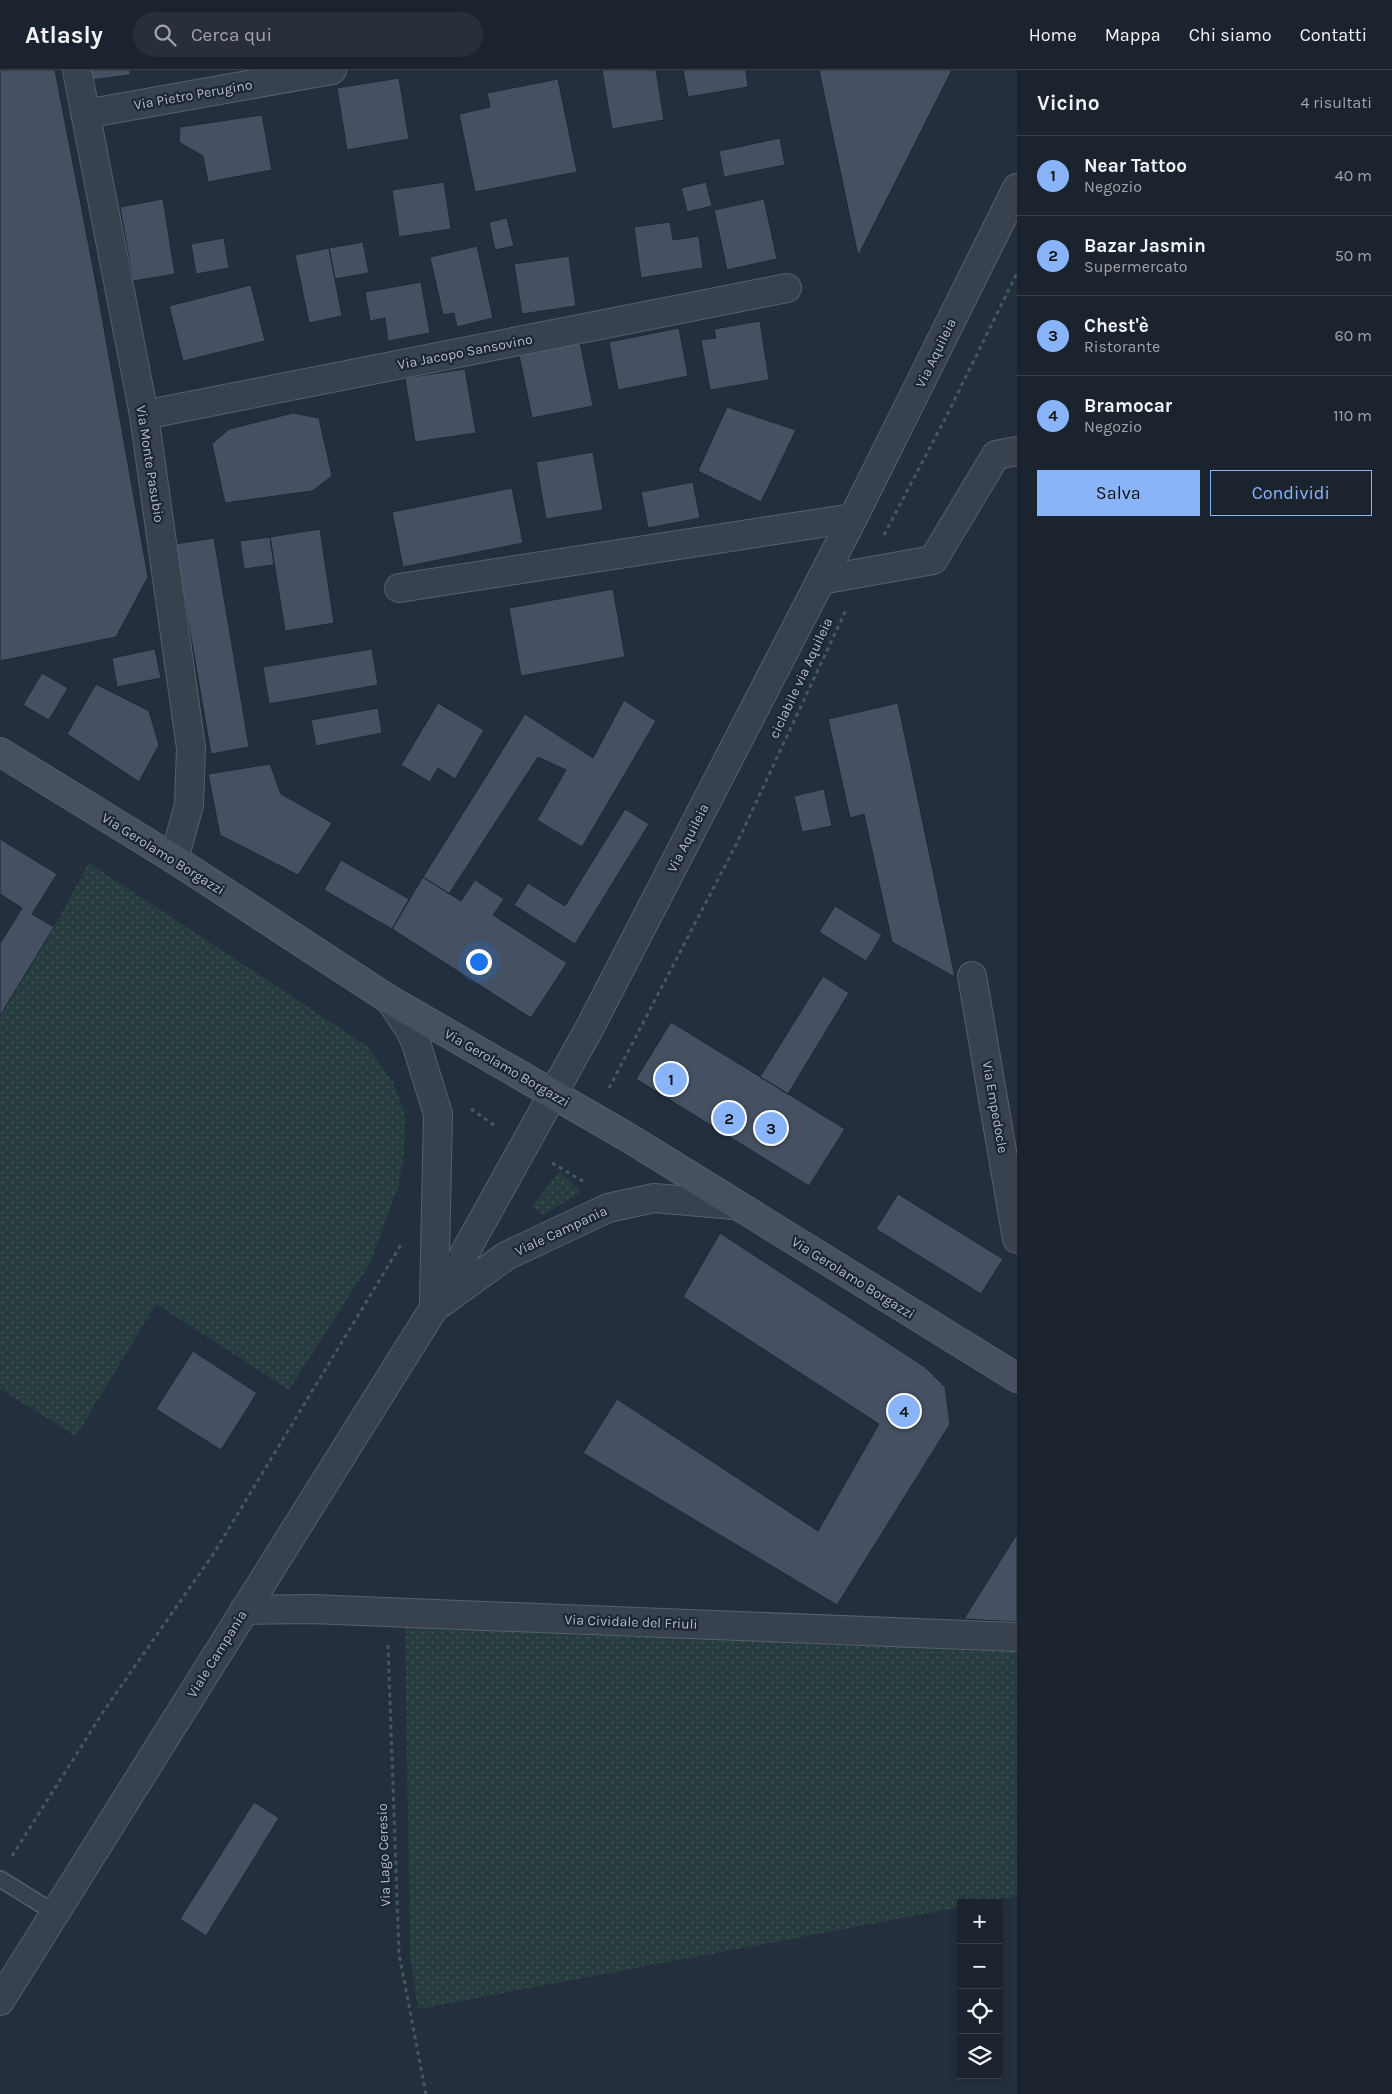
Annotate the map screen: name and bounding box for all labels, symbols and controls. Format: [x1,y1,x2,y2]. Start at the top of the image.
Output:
search box [133,12,483,57]
text: Atlasly [25,21,103,49]
icon: search [151,21,179,49]
text: Cerca qui [191,24,272,46]
text: Home [1029,24,1077,46]
text: Mappa [1105,24,1161,46]
text: Chi siamo [1189,24,1272,46]
text: Contatti [1300,24,1367,46]
street label: Via Pietro Perugino [132,76,254,114]
text: Vicino [1037,91,1100,115]
text: 4 risultati [1301,93,1372,112]
text: Near Tattoo [1084,155,1187,177]
text: 1 [1050,166,1056,185]
text: 40 m [1335,166,1372,185]
text: Negozio [1084,177,1142,196]
text: Bazar Jasmin [1084,235,1206,257]
text: 2 [1048,246,1058,265]
text: 50 m [1335,246,1372,265]
text: Supermercato [1084,257,1188,276]
text: Chest'è [1084,315,1149,337]
street label: Via Aquileia [912,316,960,390]
text: 3 [1048,326,1058,345]
text: 60 m [1335,326,1372,345]
street label: Via Jacopo Sansovino [396,331,534,373]
text: Ristorante [1084,337,1160,356]
text: Bramocar [1084,395,1172,417]
street label: Via Monte Pasubio [132,404,168,524]
text: 4 [1048,406,1058,425]
text: 110 m [1333,406,1372,425]
text: Negozio [1084,417,1142,436]
button: Salva [1037,470,1200,516]
button: Condividi [1210,470,1372,516]
street label: ciclabile via Aquileia [766,615,836,741]
street label: Via Aquileia [663,801,713,875]
street label: Via Gerolamo Borgazzi [98,809,228,899]
your location [466,949,492,975]
street label: Via Gerolamo Borgazzi [441,1025,573,1111]
street label: Via Empedocle [978,1059,1012,1155]
pin: 1 [655,1060,687,1098]
pin: 2 [713,1099,745,1137]
pin: 3 [755,1109,787,1147]
street label: Viale Campania [512,1202,610,1260]
street label: Via Gerolamo Borgazzi [788,1233,918,1323]
pin: 4 [888,1392,920,1430]
street label: Viale Campania [183,1607,251,1701]
street label: Via Cividale del Friuli [564,1611,698,1633]
street label: Via Lago Ceresio [374,1803,394,1907]
map controls [957,1899,1002,2079]
button: + [957,1899,1002,1944]
button: − [957,1944,1002,1989]
button: locate [957,1989,1002,2034]
button: layers [957,2034,1002,2079]

